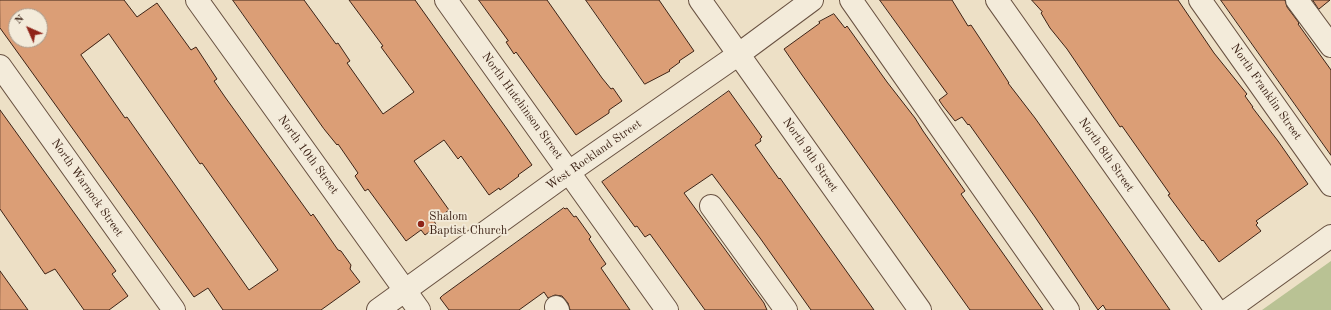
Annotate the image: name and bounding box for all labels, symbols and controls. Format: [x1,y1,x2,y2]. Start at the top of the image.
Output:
north arrow [8,8,48,48]
text: N [13,13,27,27]
street label: North Franklin Street [1227,41,1305,143]
street label: North Hutchinson Street [478,50,566,162]
street label: North 10th Street [275,113,341,197]
street label: North 9th Street [779,115,841,195]
street label: North 8th Street [1075,115,1137,195]
street label: West Rockland Street [544,117,644,193]
street label: North Warnock Street [48,136,126,240]
place label: Shalom Baptist Church [429,210,507,238]
marker: Shalom Baptist Church [416,219,426,229]

